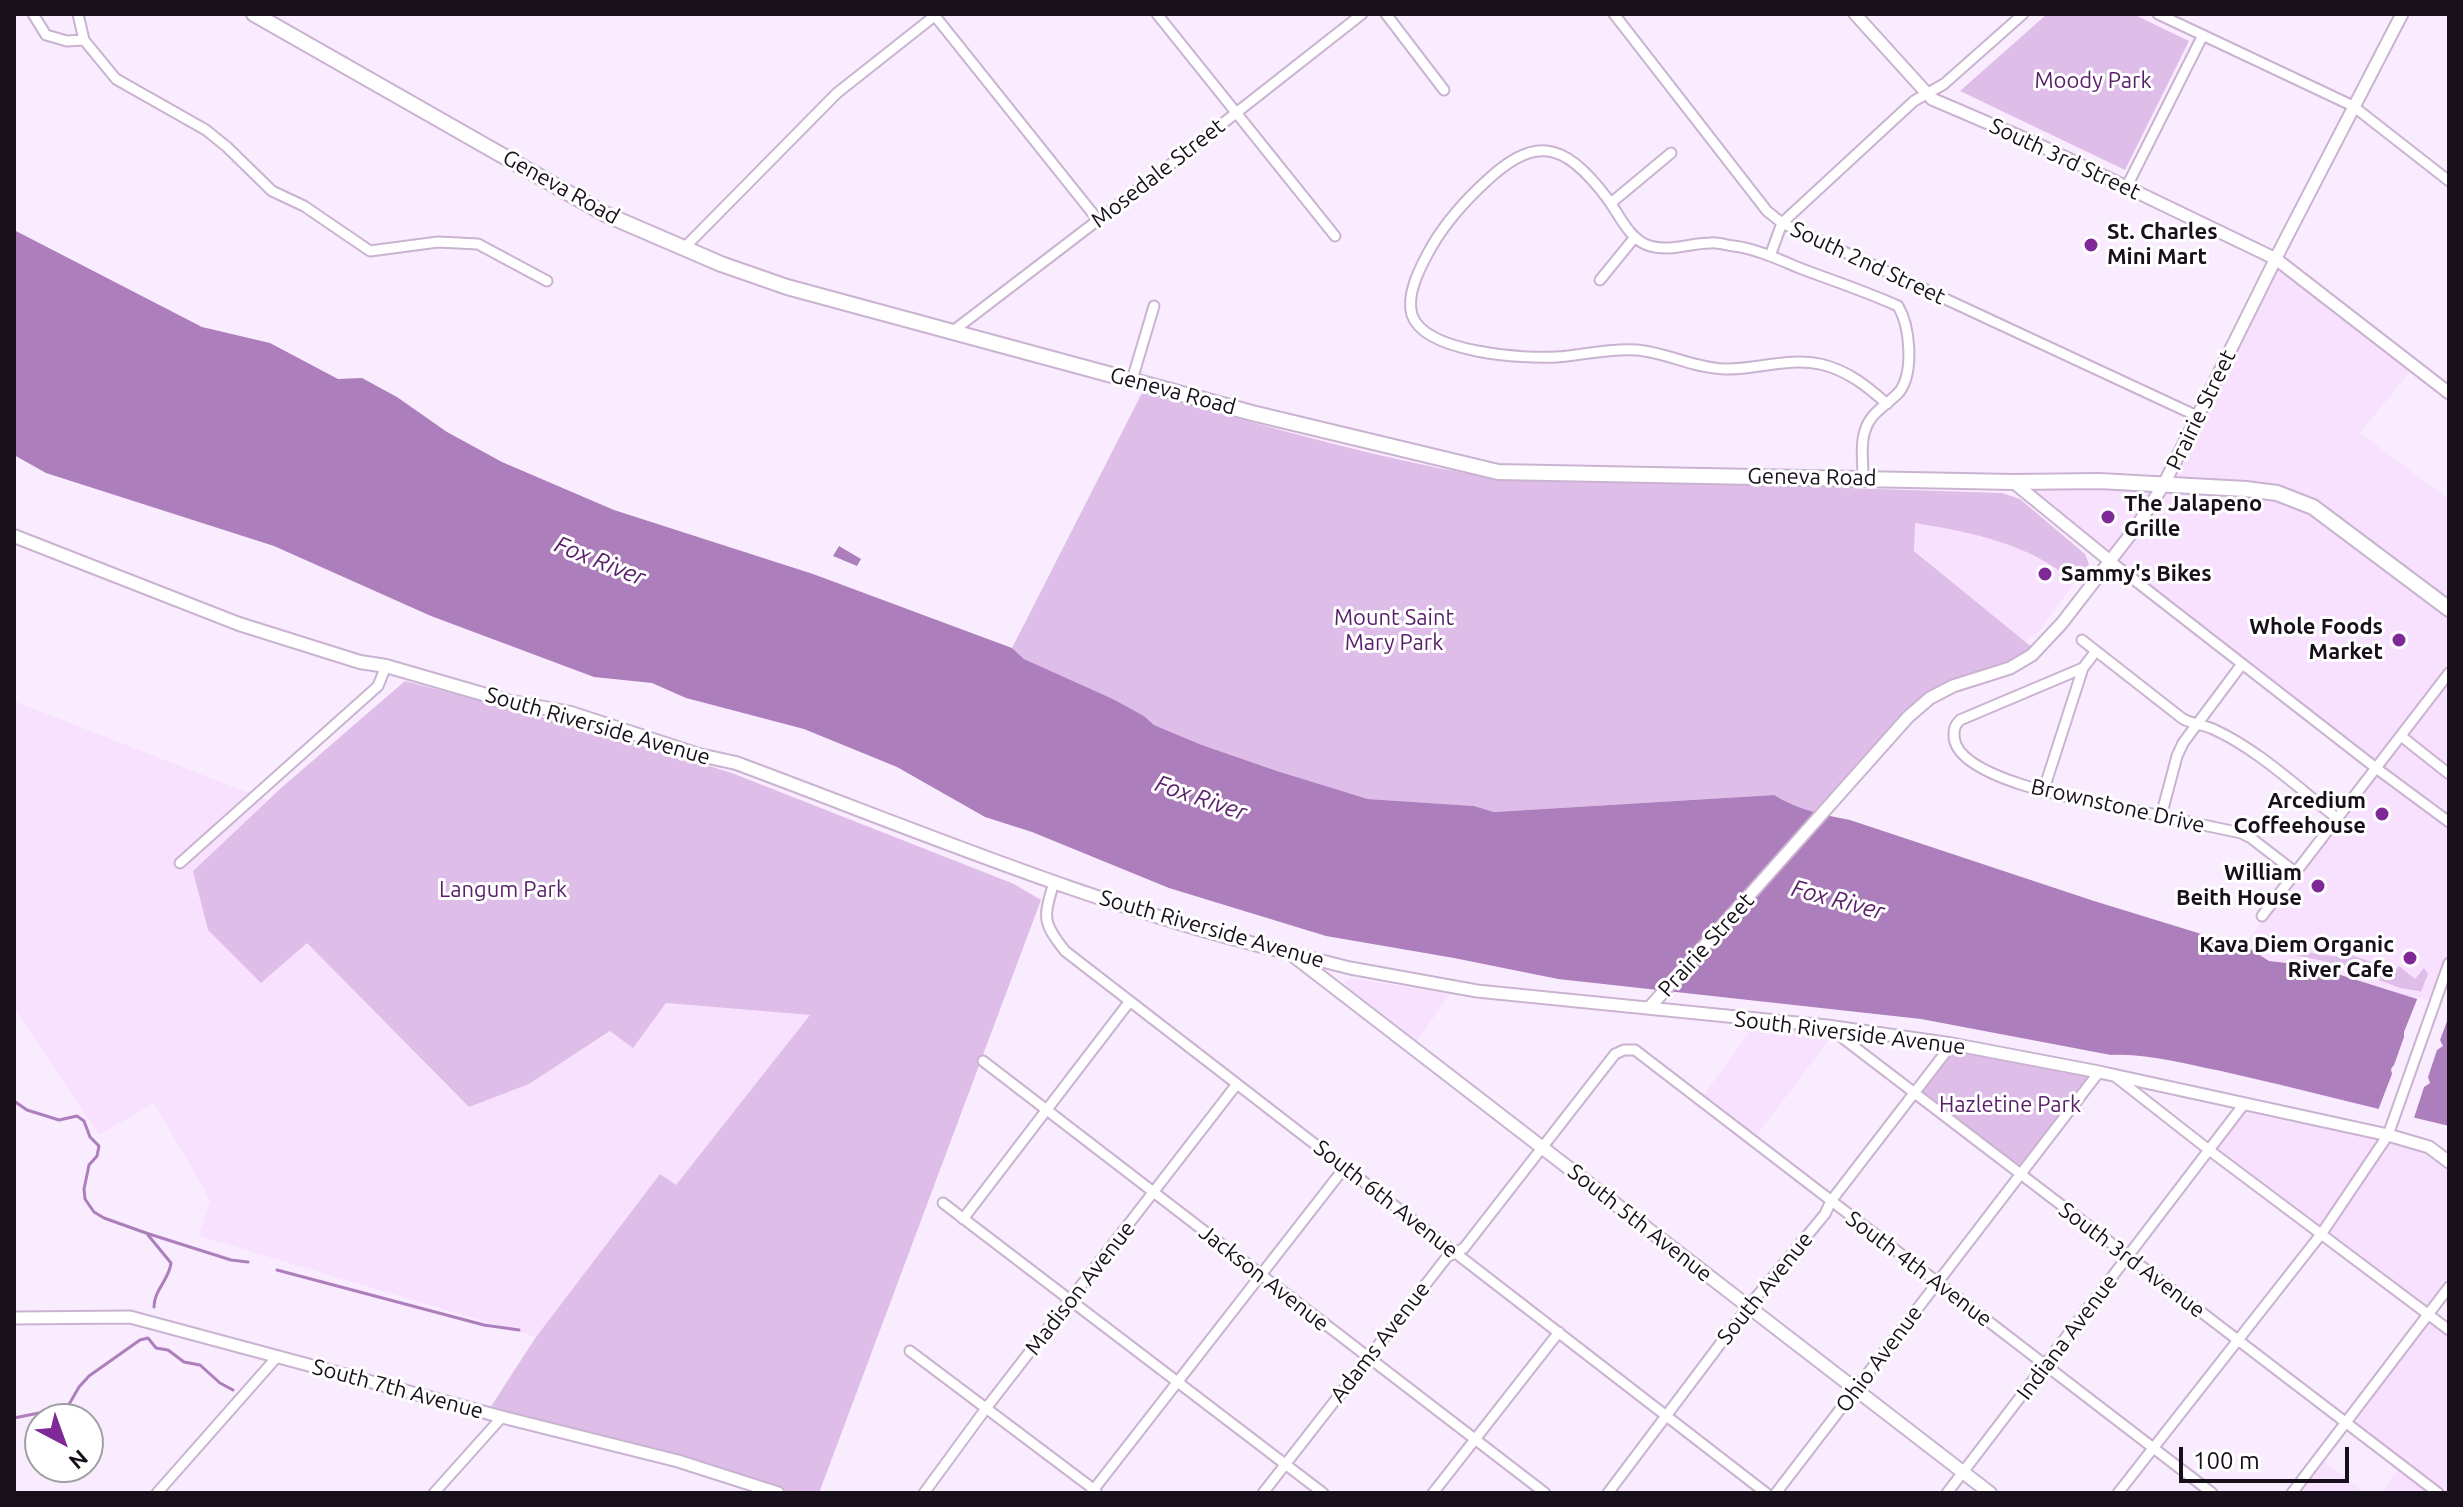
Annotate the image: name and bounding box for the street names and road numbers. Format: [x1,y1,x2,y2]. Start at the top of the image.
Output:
street label: Mosedale Street [1086,113,1230,233]
street label: South 3rd Street [1985,113,2145,205]
street label: Geneva Road [498,144,624,230]
street label: South 2nd Street [1787,216,1949,310]
street label: Prairie Street [2161,346,2241,474]
street label: Geneva Road [1107,362,1239,420]
street label: Geneva Road [1747,463,1877,491]
street label: South Riverside Avenue [483,681,713,771]
street label: Brownstone Drive [2029,773,2207,839]
street label: South Riverside Avenue [1097,884,1327,974]
street label: Prairie Street [1653,888,1759,1002]
street label: South Riverside Avenue [1733,1006,1967,1060]
street label: South 6th Avenue [1309,1134,1463,1264]
street label: South 5th Avenue [1563,1158,1717,1288]
street label: South 3rd Avenue [2054,1197,2210,1323]
street label: South 4th Avenue [1841,1206,1997,1332]
street label: Madison Avenue [1019,1216,1141,1360]
street label: Jackson Avenue [1194,1219,1334,1337]
street label: South Avenue [1712,1226,1818,1350]
street label: Indiana Avenue [2011,1269,2123,1405]
street label: Adams Avenue [1325,1276,1435,1408]
street label: Ohio Avenue [1830,1300,1928,1418]
street label: South 7th Avenue [310,1353,486,1425]

